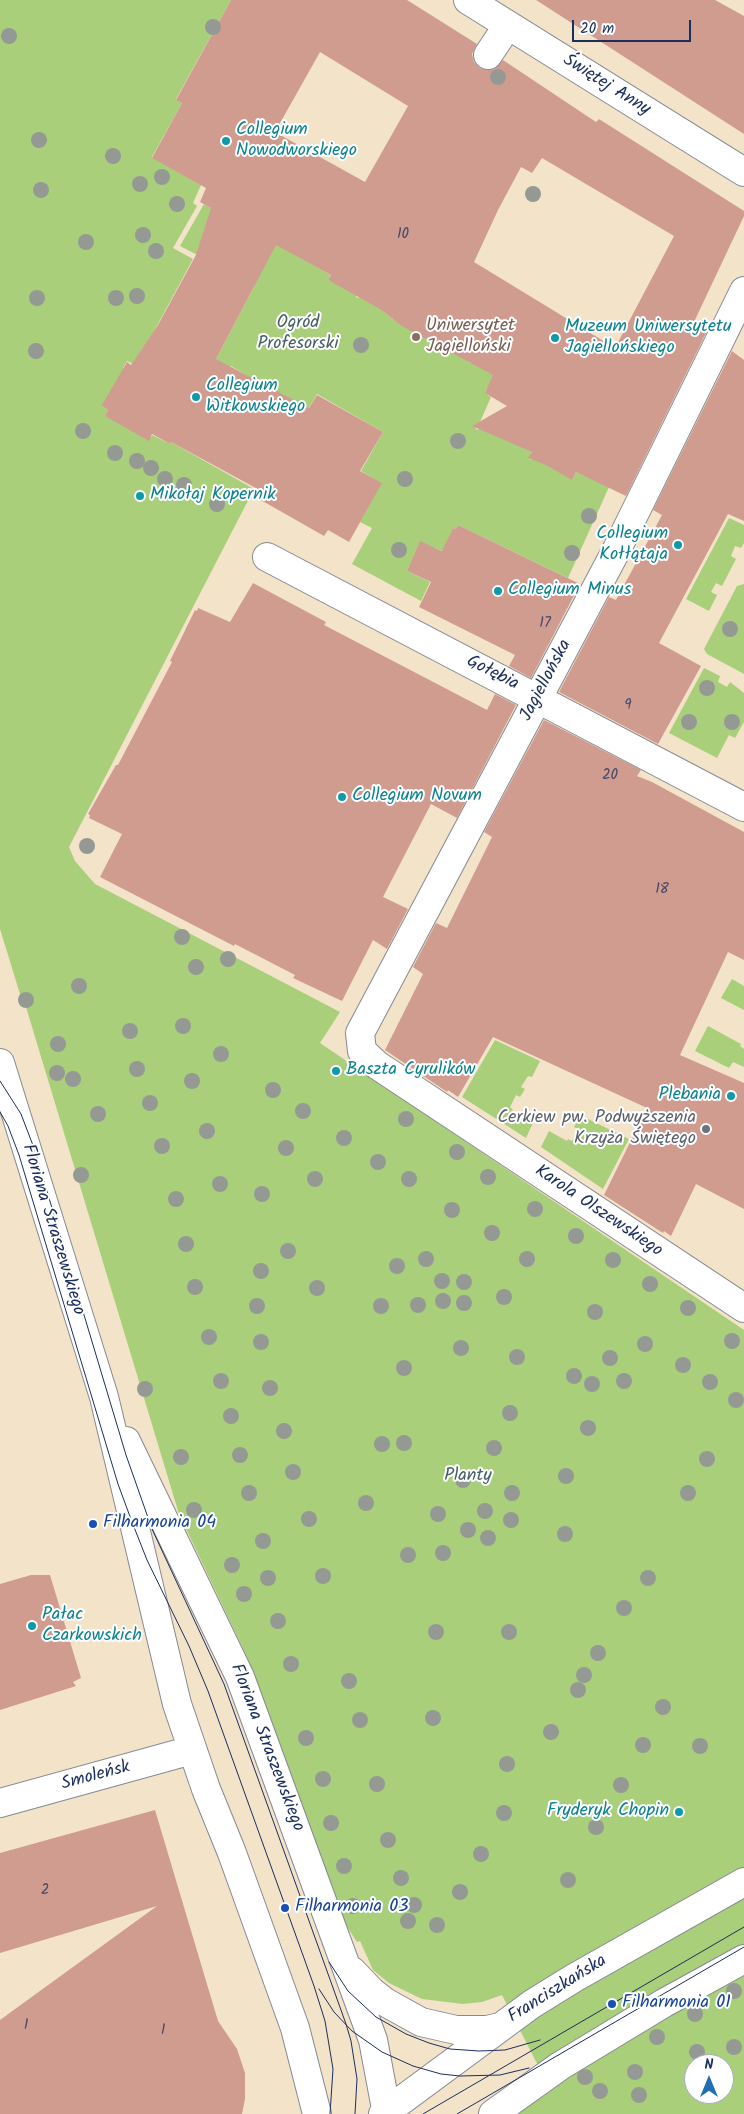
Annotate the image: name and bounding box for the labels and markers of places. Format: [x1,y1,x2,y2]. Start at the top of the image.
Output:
place label: Collegium Nowodworskiego [236,120,357,162]
marker: Collegium Nowodworskiego [220,135,232,147]
place label: Uniwersytet Jagielloński [426,316,515,358]
place label: Muzeum Uniwersytetu Jagiellońskiego [565,317,732,359]
marker: Uniwersytet Jagielloński [410,331,422,343]
marker: Muzeum Uniwersytetu Jagiellońskiego [549,332,561,344]
place label: Collegium Witkowskiego [206,376,305,418]
marker: Collegium Witkowskiego [190,391,202,403]
place label: Mikołaj Kopernik [150,485,276,507]
marker: Mikołaj Kopernik [134,490,146,502]
place label: Collegium Kołłątaja [596,524,668,566]
marker: Collegium Kołłątaja [672,539,684,551]
place label: Collegium Minus [508,580,631,602]
marker: Collegium Minus [492,585,504,597]
place label: Collegium Novum [352,786,482,808]
marker: Collegium Novum [336,791,348,803]
place label: Baszta Cyrulików [346,1060,475,1082]
marker: Baszta Cyrulików [330,1065,342,1077]
place label: Plebania [659,1085,721,1107]
marker: Plebania [725,1090,737,1102]
place label: Cerkiew pw. Podwyższenia Krzyża Świętego [498,1108,696,1150]
marker: Cerkiew pw. Podwyższenia Krzyża Świętego [700,1123,712,1135]
place label: Filharmonia 04 [103,1513,216,1535]
marker: Filharmonia 04 [87,1518,99,1530]
place label: Pałac Czarkowskich [42,1605,142,1648]
marker: Pałac Czarkowskich [26,1620,38,1632]
place label: Fryderyk Chopin [547,1801,669,1823]
marker: Fryderyk Chopin [673,1806,685,1818]
place label: Filharmonia 03 [295,1897,408,1919]
marker: Filharmonia 03 [279,1902,291,1914]
place label: Filharmonia 01 [622,1993,731,2015]
marker: Filharmonia 01 [606,1998,618,2010]

